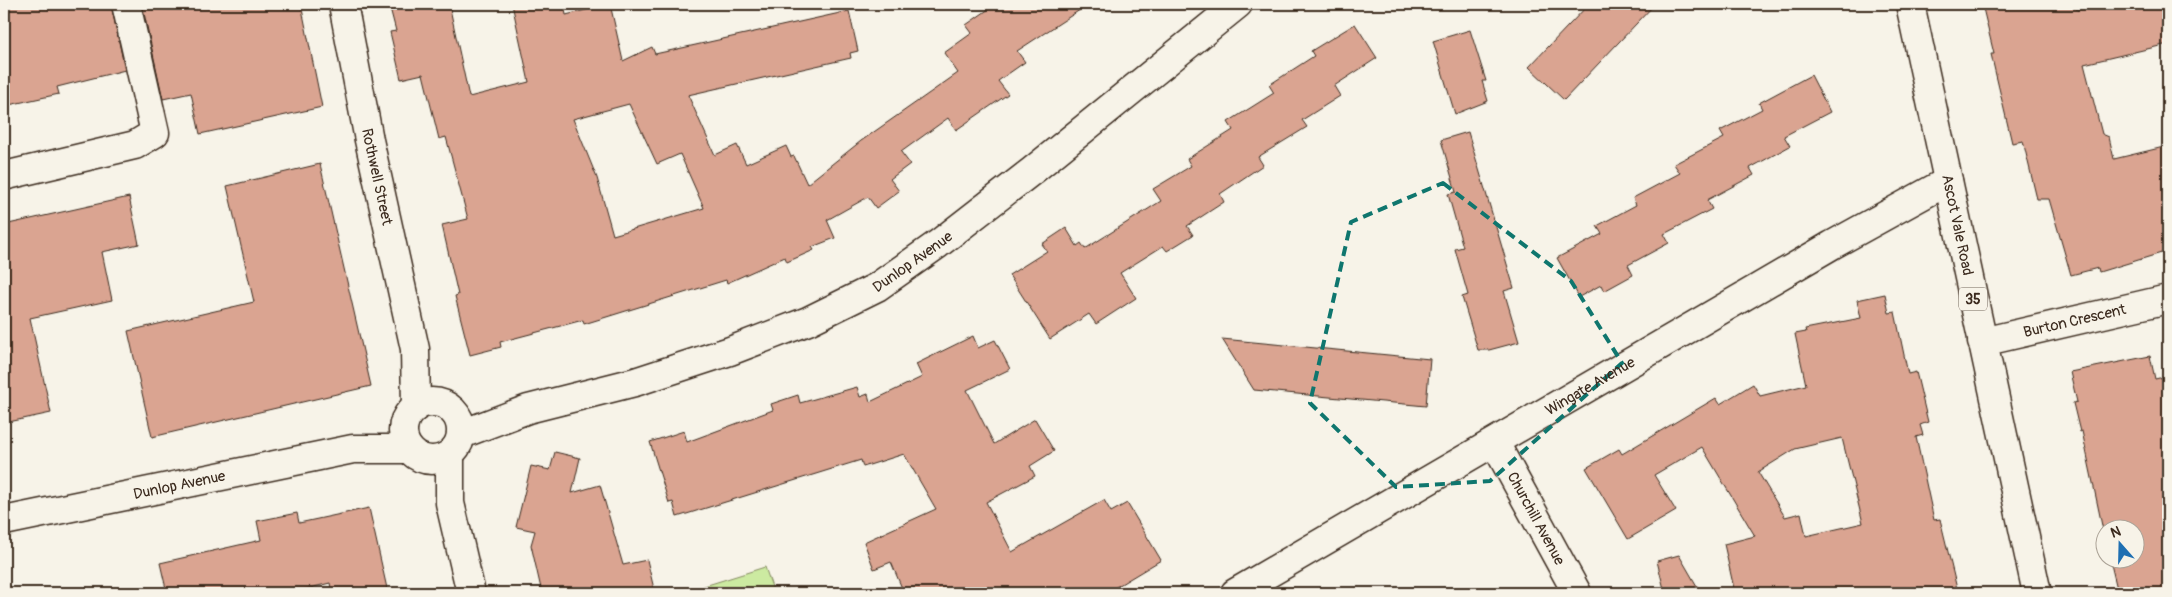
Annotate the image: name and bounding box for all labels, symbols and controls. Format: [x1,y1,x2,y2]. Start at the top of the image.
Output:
street label: Rothwell Street [357,127,397,228]
street label: Ascot Vale Road [1938,173,1978,277]
street label: Dunlop Avenue [869,226,957,297]
road number: 35 [1959,288,1987,310]
street label: Burton Crescent [2021,299,2129,342]
street label: Wingate Avenue [1542,352,1639,420]
street label: Dunlop Avenue [132,466,228,504]
street label: Churchill Avenue [1503,469,1570,569]
north arrow [2094,520,2144,570]
text: N [2108,523,2123,542]

